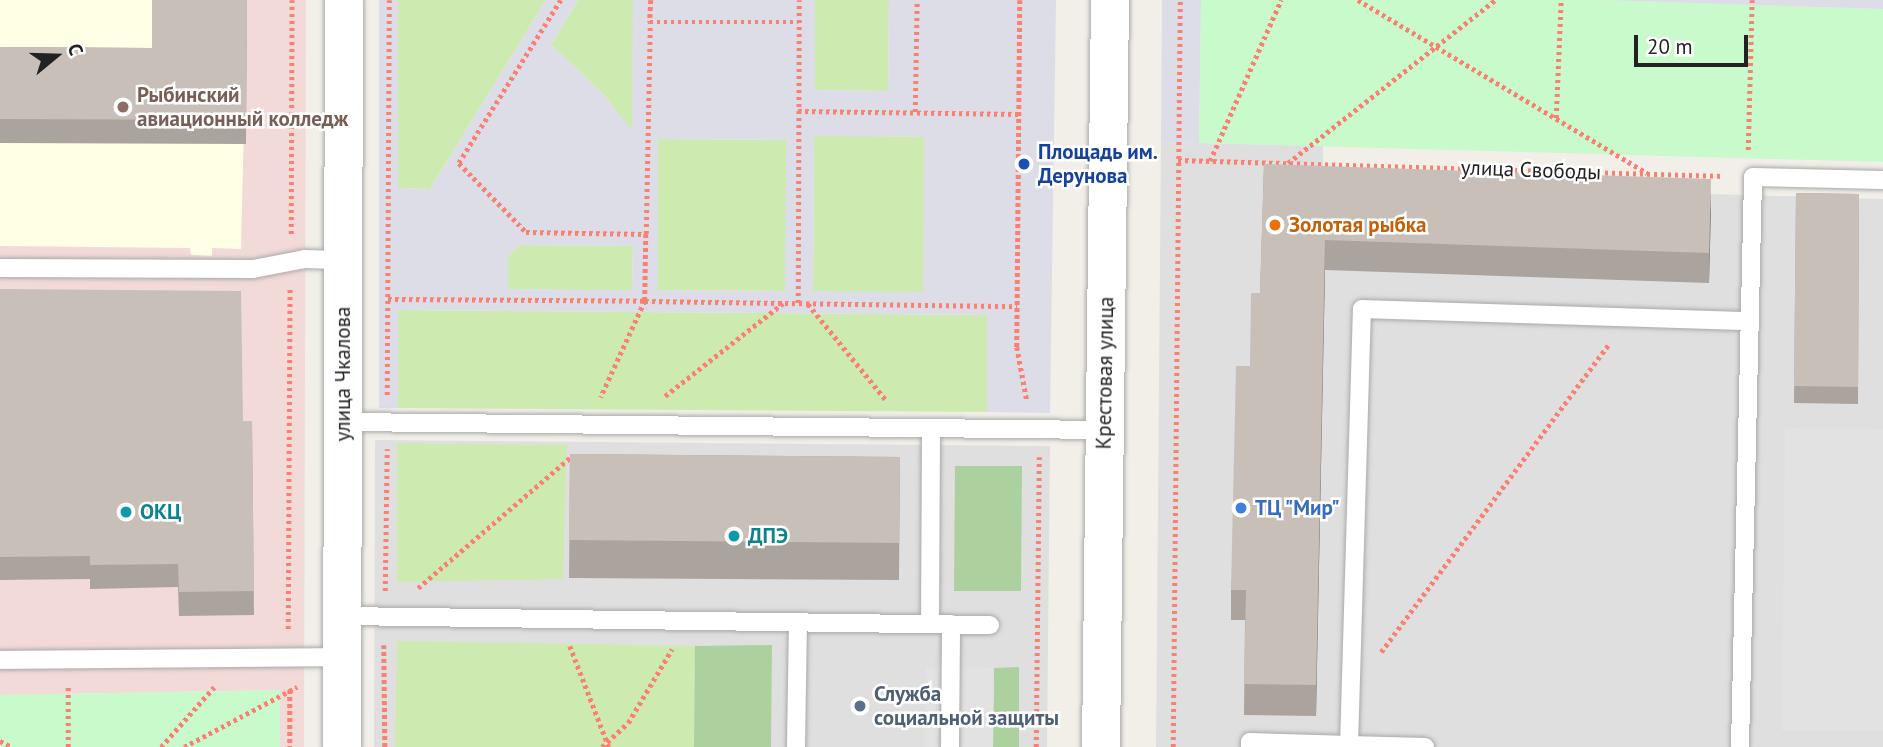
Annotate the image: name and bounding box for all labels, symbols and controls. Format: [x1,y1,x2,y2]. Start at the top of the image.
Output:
north arrow [21,21,91,91]
scale bar [1638,21,1752,65]
text: 20 m [1647,33,1693,60]
text: С [63,40,89,58]
place label: Рыбинский авиационный колледж [137,82,348,132]
marker: Рыбинский авиационный колледж [115,99,131,115]
place label: Площадь им. Дерунова [1038,139,1158,189]
street label: улица Свободы [1460,155,1602,185]
marker: Площадь им. Дерунова [1016,156,1032,172]
place label: Золотая рыбка [1289,212,1426,238]
marker: Золотая рыбка [1267,217,1283,233]
street label: Крестовая улица [1091,296,1119,450]
street label: улица Чкалова [330,307,356,441]
place label: ТЦ "Мир" [1255,495,1341,521]
place label: ОКЦ [140,499,181,525]
marker: ТЦ "Мир" [1233,500,1249,516]
marker: ОКЦ [118,504,134,520]
place label: ДПЭ [748,523,788,549]
marker: ДПЭ [726,528,742,544]
place label: Служба социальной защиты [874,681,1059,731]
marker: Служба социальной защиты [852,698,868,714]

